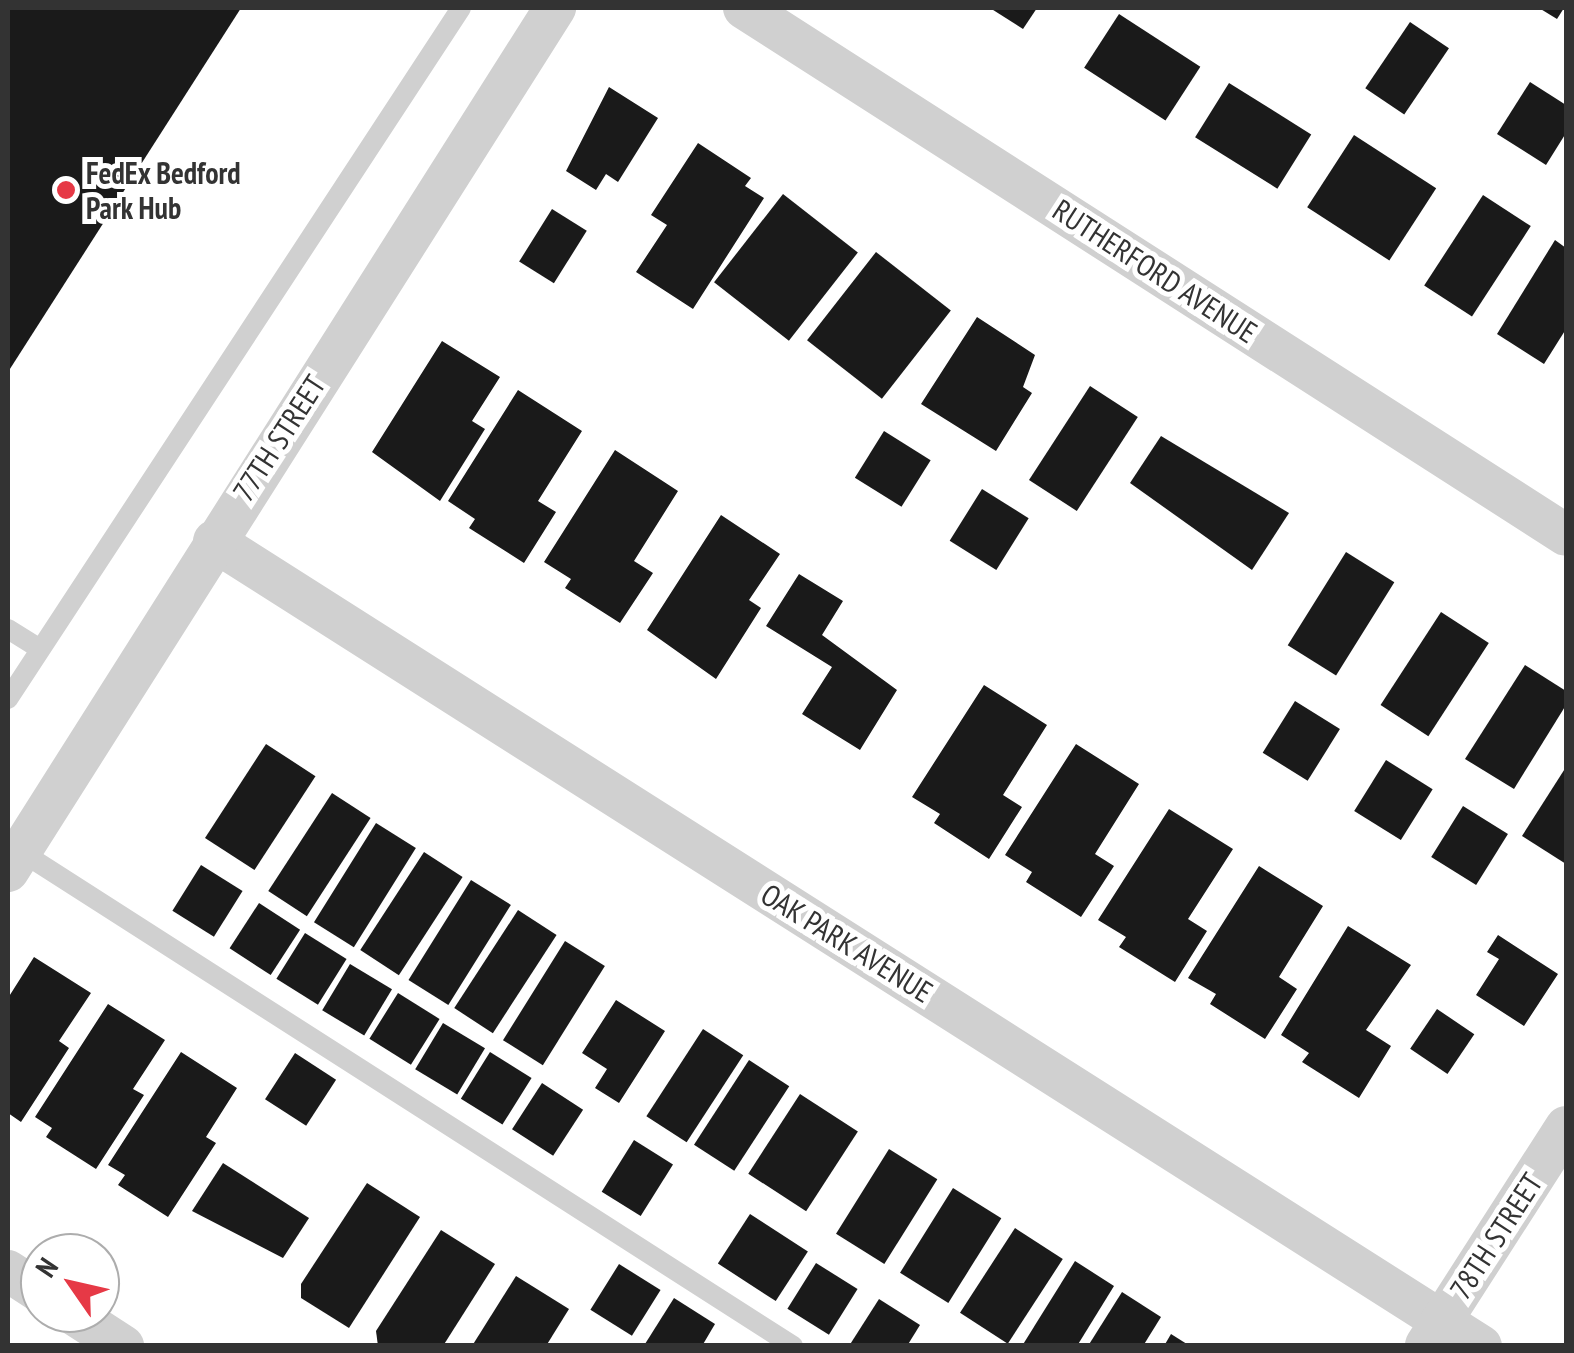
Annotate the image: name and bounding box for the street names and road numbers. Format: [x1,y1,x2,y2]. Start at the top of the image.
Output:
street label: RUTHERFORD AVENUE [1046,191,1264,351]
street label: 77TH STREET [225,368,333,508]
street label: OAK PARK AVENUE [754,875,940,1011]
street label: 78TH STREET [1442,1166,1550,1306]

